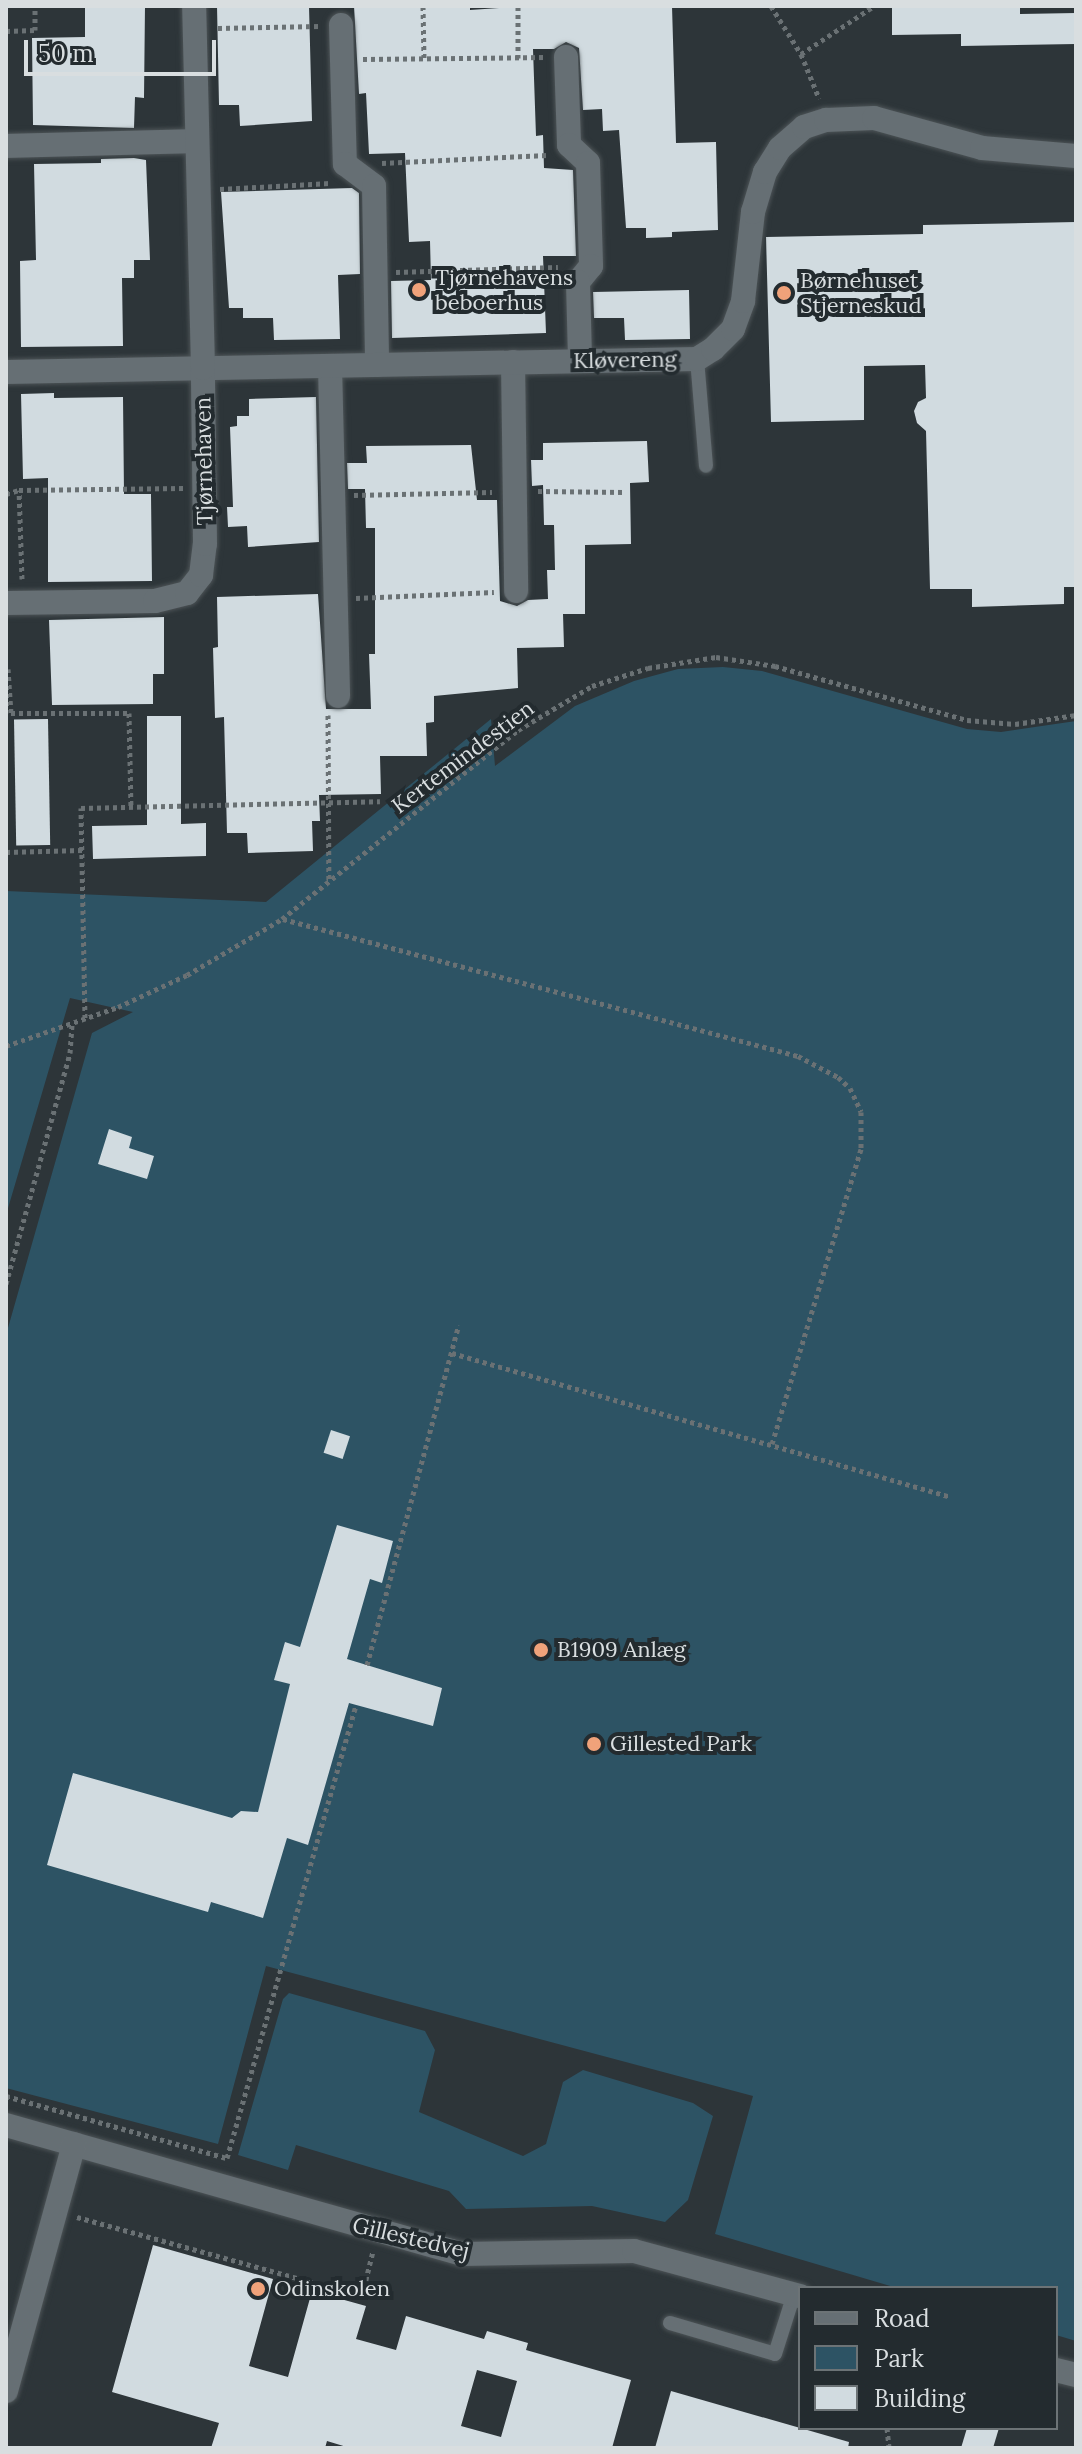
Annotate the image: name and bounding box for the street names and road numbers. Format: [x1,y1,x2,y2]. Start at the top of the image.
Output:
street label: Kløvereng [573,346,677,374]
street label: Tjørnehaven [190,397,218,525]
street label: Kertemindestien [387,695,539,819]
street label: Gillestedvej [350,2212,472,2264]

